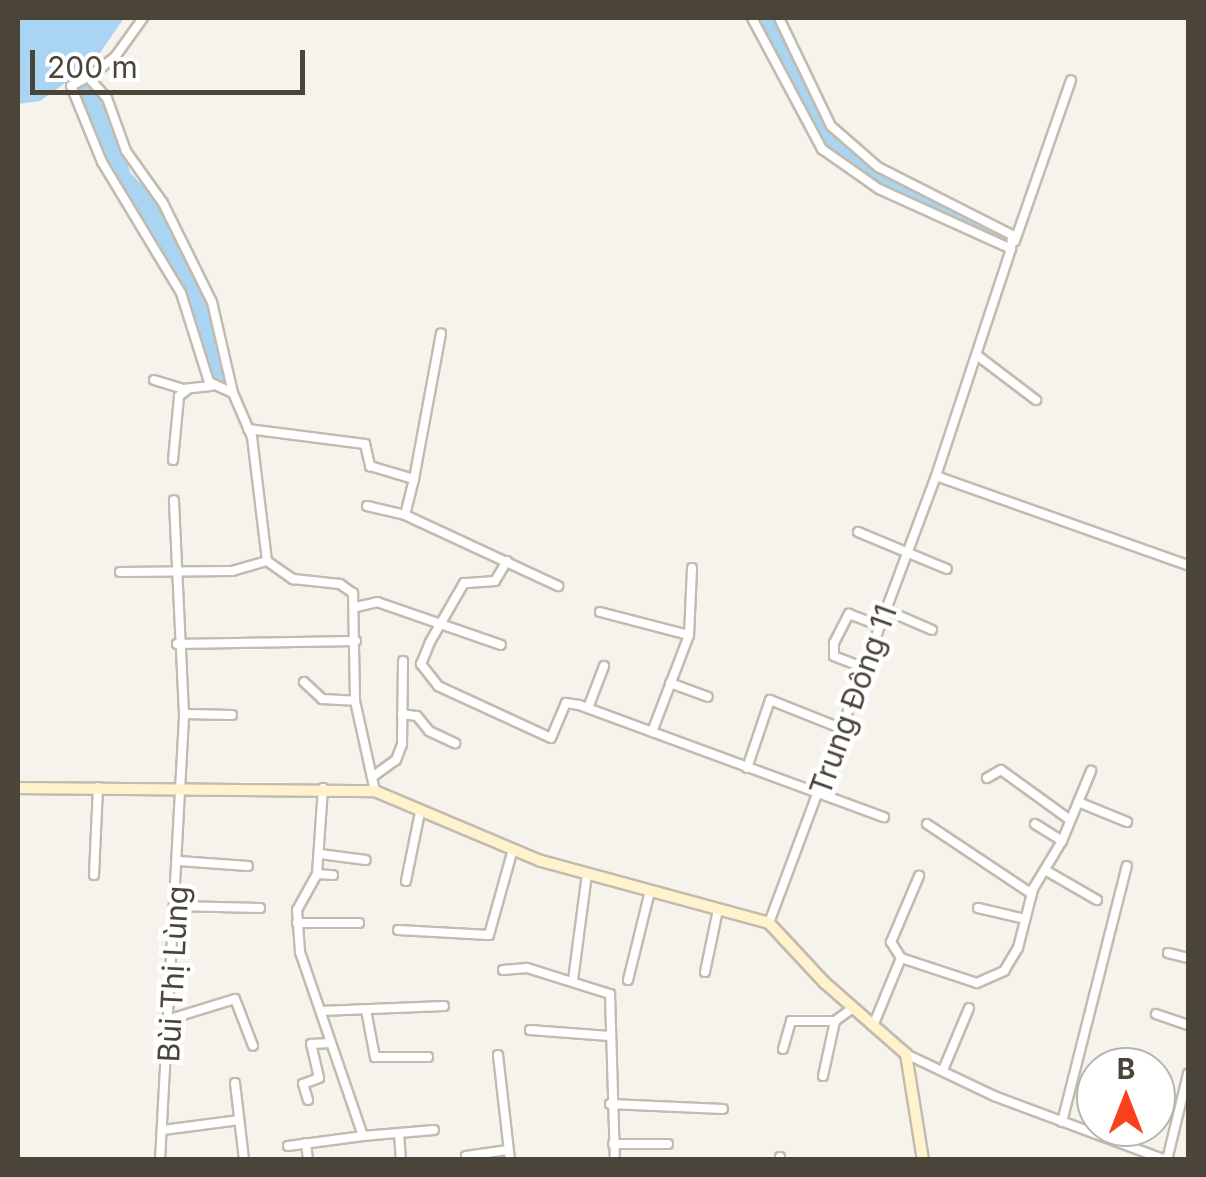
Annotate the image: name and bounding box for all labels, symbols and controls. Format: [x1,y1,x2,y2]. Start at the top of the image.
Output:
scale bar [35,30,310,92]
text: 200 m [47,49,138,85]
street label: Trung Đông 11 [802,600,904,800]
street label: Bùi Thị Lùng [150,885,196,1063]
north arrow [1076,1047,1176,1147]
text: B [1117,1052,1135,1086]

